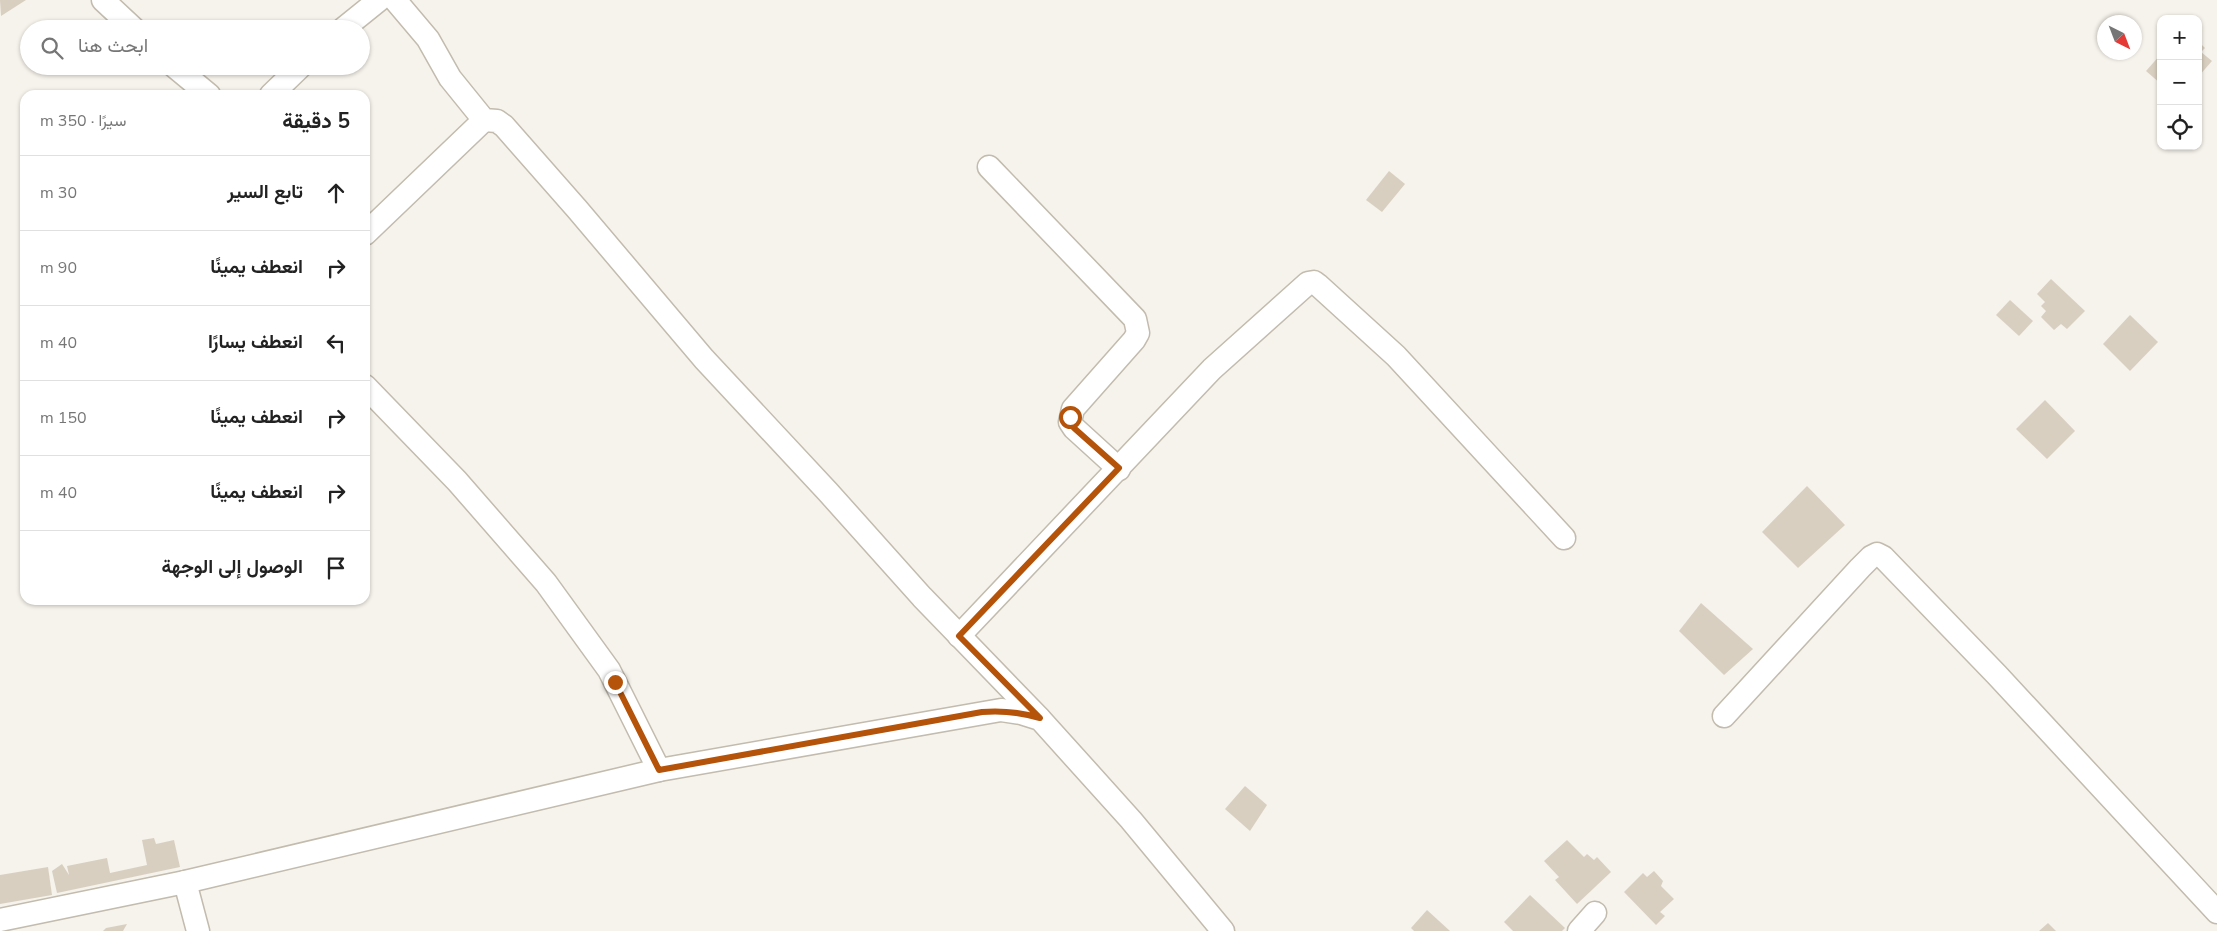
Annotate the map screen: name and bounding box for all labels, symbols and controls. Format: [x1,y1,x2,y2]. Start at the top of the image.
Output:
north arrow [2097,15,2142,60]
map controls [2157,15,2202,150]
button: + [2157,15,2202,60]
search box [20,20,370,75]
text: ابحث هنا [78,33,148,59]
icon: search [38,34,66,62]
button: − [2157,60,2202,105]
button: locate [2157,105,2202,150]
text: 5 دقيقة [282,107,350,135]
text: سيرًا · 350 m [40,110,126,132]
text: تابع السير [227,179,303,205]
icon: ahead [322,179,350,207]
text: 30 m [40,182,77,204]
text: انعطف يمينًا [210,254,303,280]
icon: right [322,254,350,282]
text: 90 m [40,257,77,279]
text: انعطف يسارًا [208,329,303,355]
icon: left [322,329,350,357]
text: 40 m [40,332,77,354]
text: انعطف يمينًا [210,404,303,430]
icon: right [322,404,350,432]
route start [1059,406,1082,429]
text: 150 m [40,407,87,429]
text: انعطف يمينًا [210,479,303,505]
icon: right [322,479,350,507]
text: 40 m [40,482,77,504]
text: الوصول إلى الوجهة [161,554,303,580]
icon: arrive [322,554,350,582]
route end [604,671,627,694]

